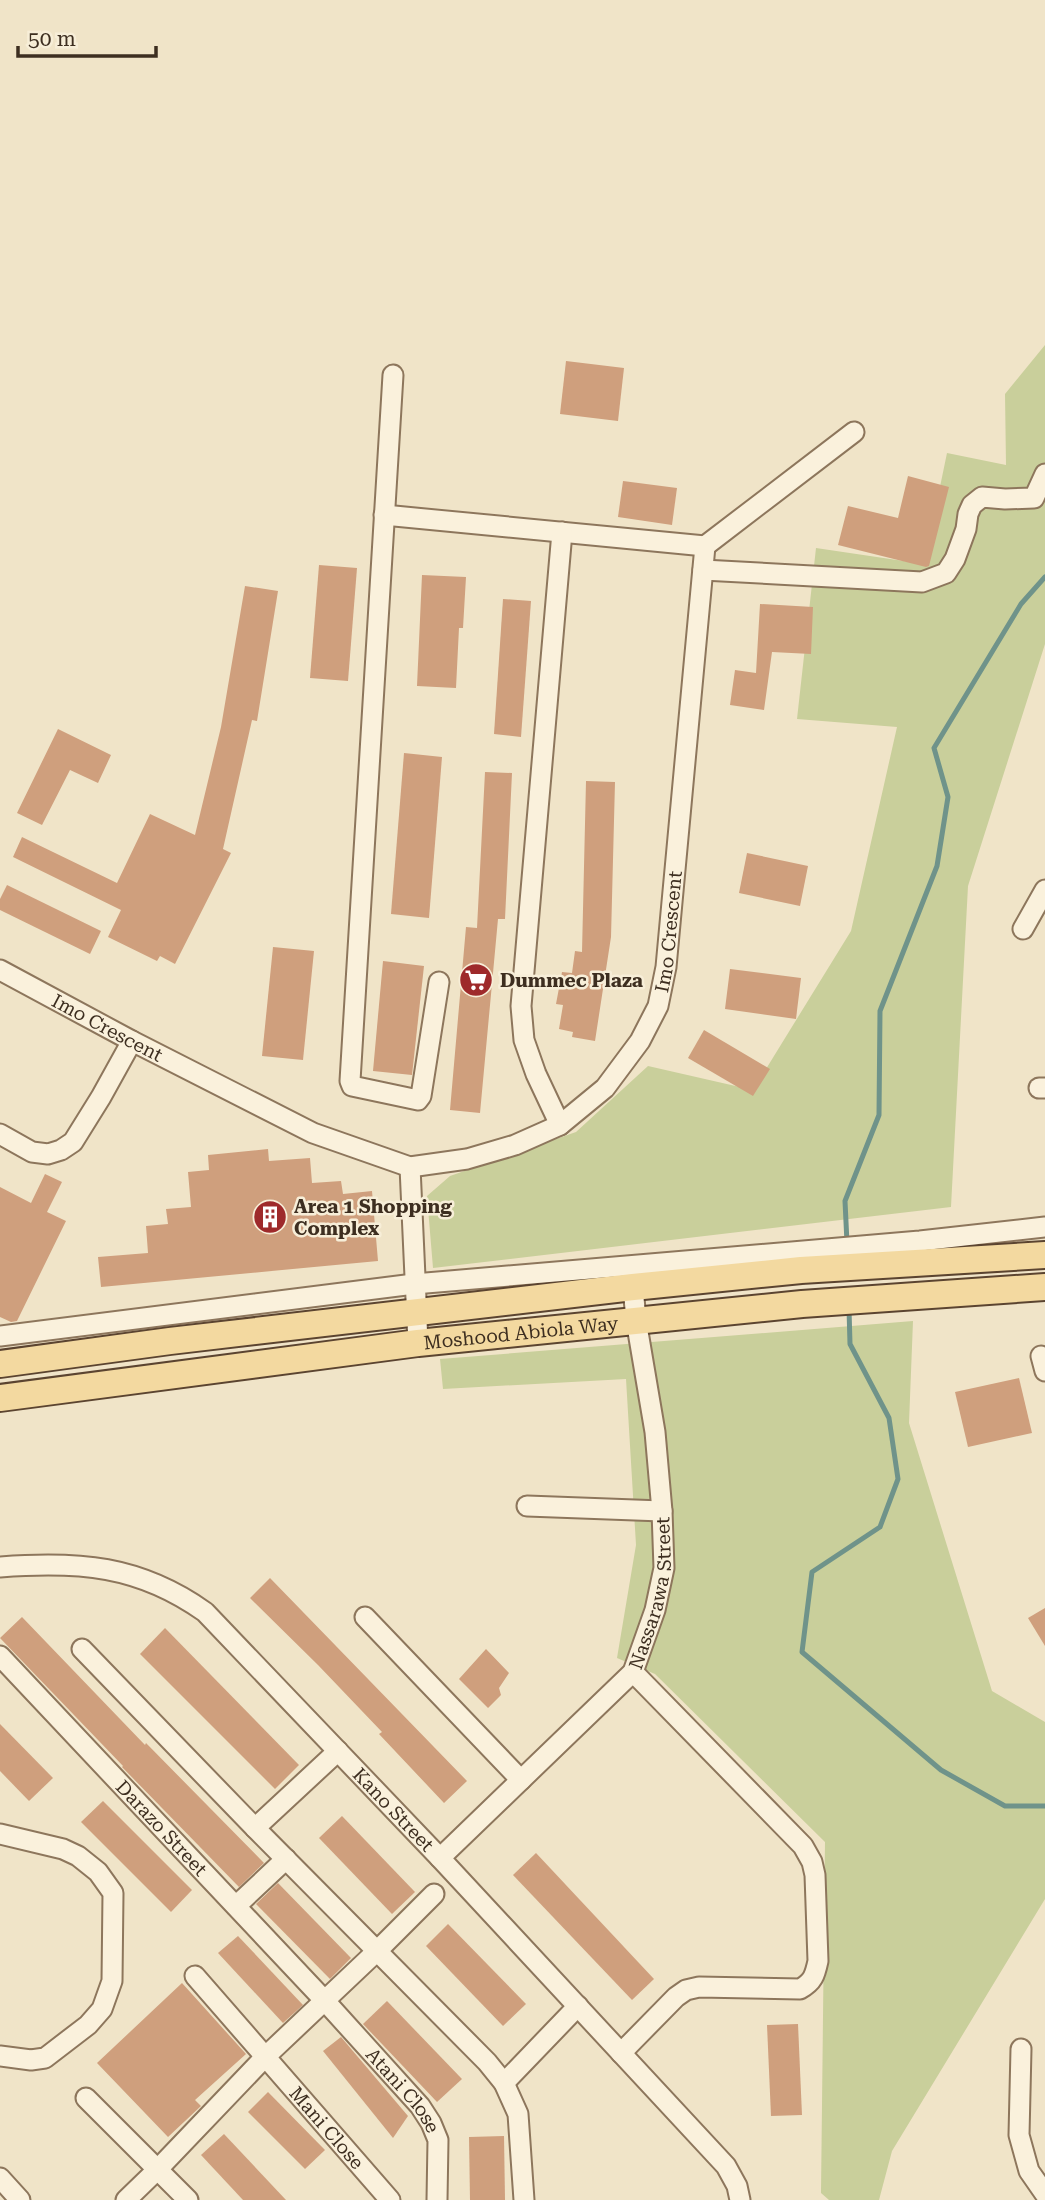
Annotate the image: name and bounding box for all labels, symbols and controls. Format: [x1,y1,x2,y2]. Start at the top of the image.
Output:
scale bar [18,14,156,58]
text: 50 m [28,27,76,51]
street label: Imo Crescent [650,870,687,994]
supermarket icon: Dummec Plaza [457,961,495,999]
place label: Dummec Plaza [500,969,643,992]
street label: Imo Crescent [48,989,167,1067]
place label: Area 1 Shopping Complex [294,1195,452,1240]
building icon: Area 1 Shopping Complex [251,1198,289,1236]
street label: Moshood Abiola Way [423,1312,620,1354]
street label: Nassarawa Street [624,1516,676,1672]
street label: Kano Street [348,1763,439,1856]
street label: Darazo Street [111,1776,212,1881]
street label: Atani Close [361,2043,445,2136]
street label: Mani Close [284,2082,369,2174]

